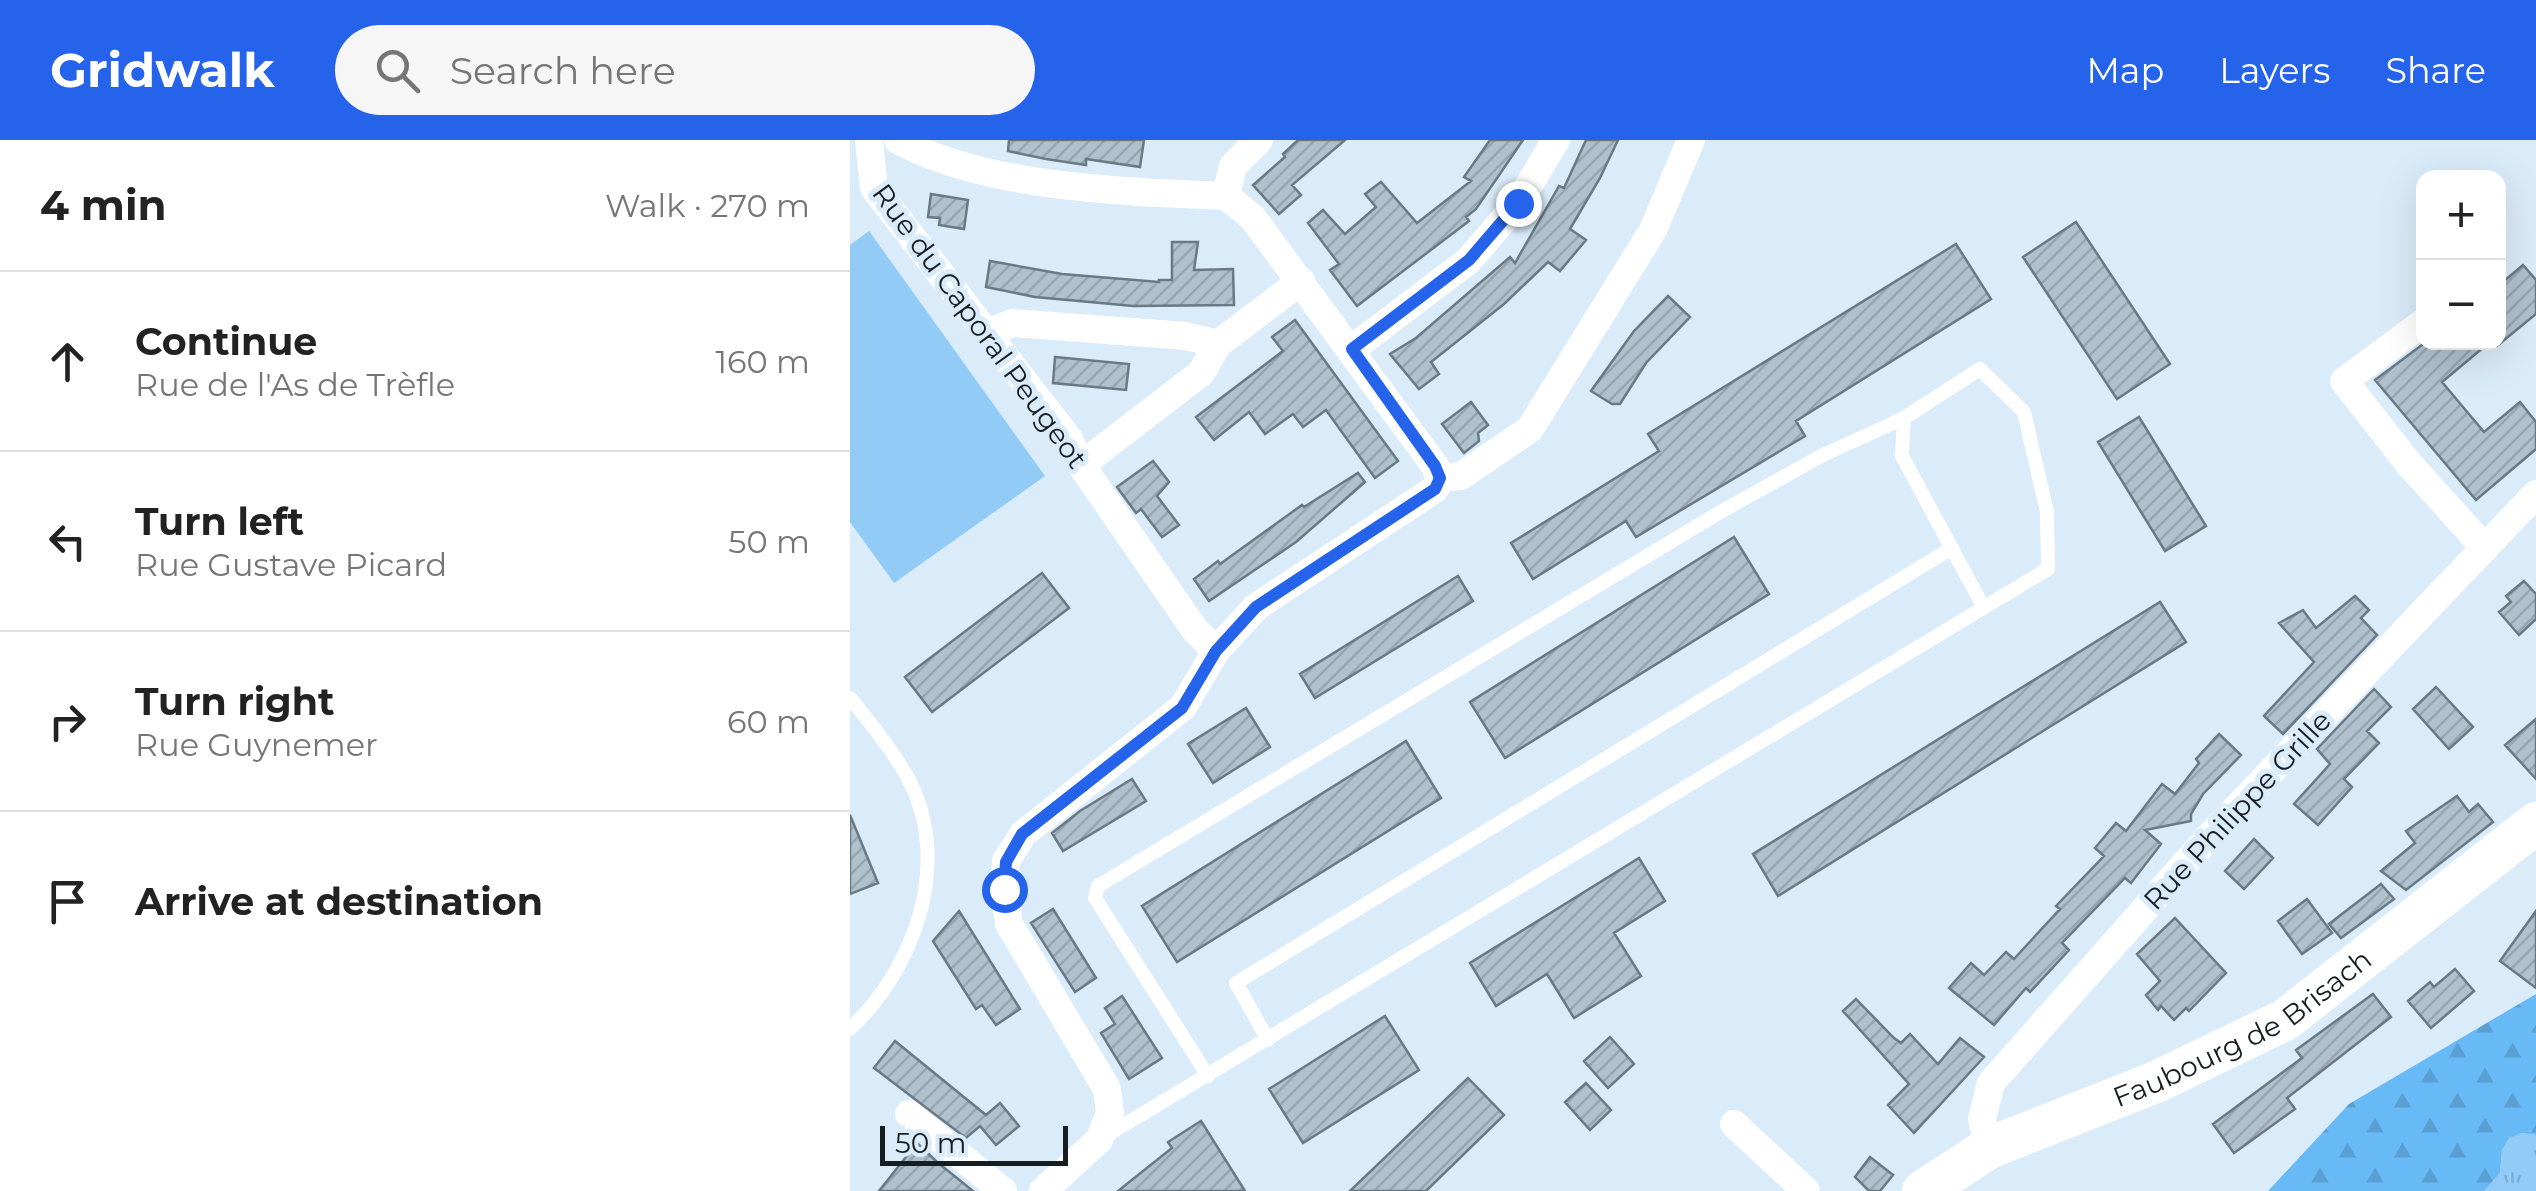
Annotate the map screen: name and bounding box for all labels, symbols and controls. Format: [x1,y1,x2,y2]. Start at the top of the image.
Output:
search box [335,25,1035,115]
text: Gridwalk [50,41,275,99]
icon: search [370,43,425,98]
text: Search here [450,47,676,94]
text: Map [2086,49,2164,92]
text: Layers [2219,49,2330,92]
text: Share [2385,49,2486,92]
map controls [2416,170,2506,350]
button: + [2416,170,2506,260]
street label: Rue du Caporal Peugeot [865,177,1095,475]
text: 4 min [40,179,167,231]
route end [1496,181,1542,227]
text: Walk · 270 m [605,186,810,225]
button: − [2416,260,2506,350]
text: Continue [135,318,317,365]
icon: ahead [40,334,95,389]
text: 160 m [715,342,810,381]
text: Rue de l'As de Trèfle [135,365,455,404]
text: Turn left [135,498,304,545]
icon: left [40,514,95,569]
text: 50 m [728,522,810,561]
text: Rue Gustave Picard [135,545,447,584]
text: Turn right [135,678,334,725]
icon: right [40,694,95,749]
text: 60 m [727,702,810,741]
street label: Rue Philippe Grille [2136,704,2338,916]
text: Rue Guynemer [135,725,378,764]
route start [982,867,1028,913]
icon: arrive [40,874,95,929]
text: Arrive at destination [135,878,543,925]
street label: Faubourg de Brisach [2108,942,2378,1114]
scale bar [880,1121,1068,1166]
text: 50 m [895,1126,966,1160]

